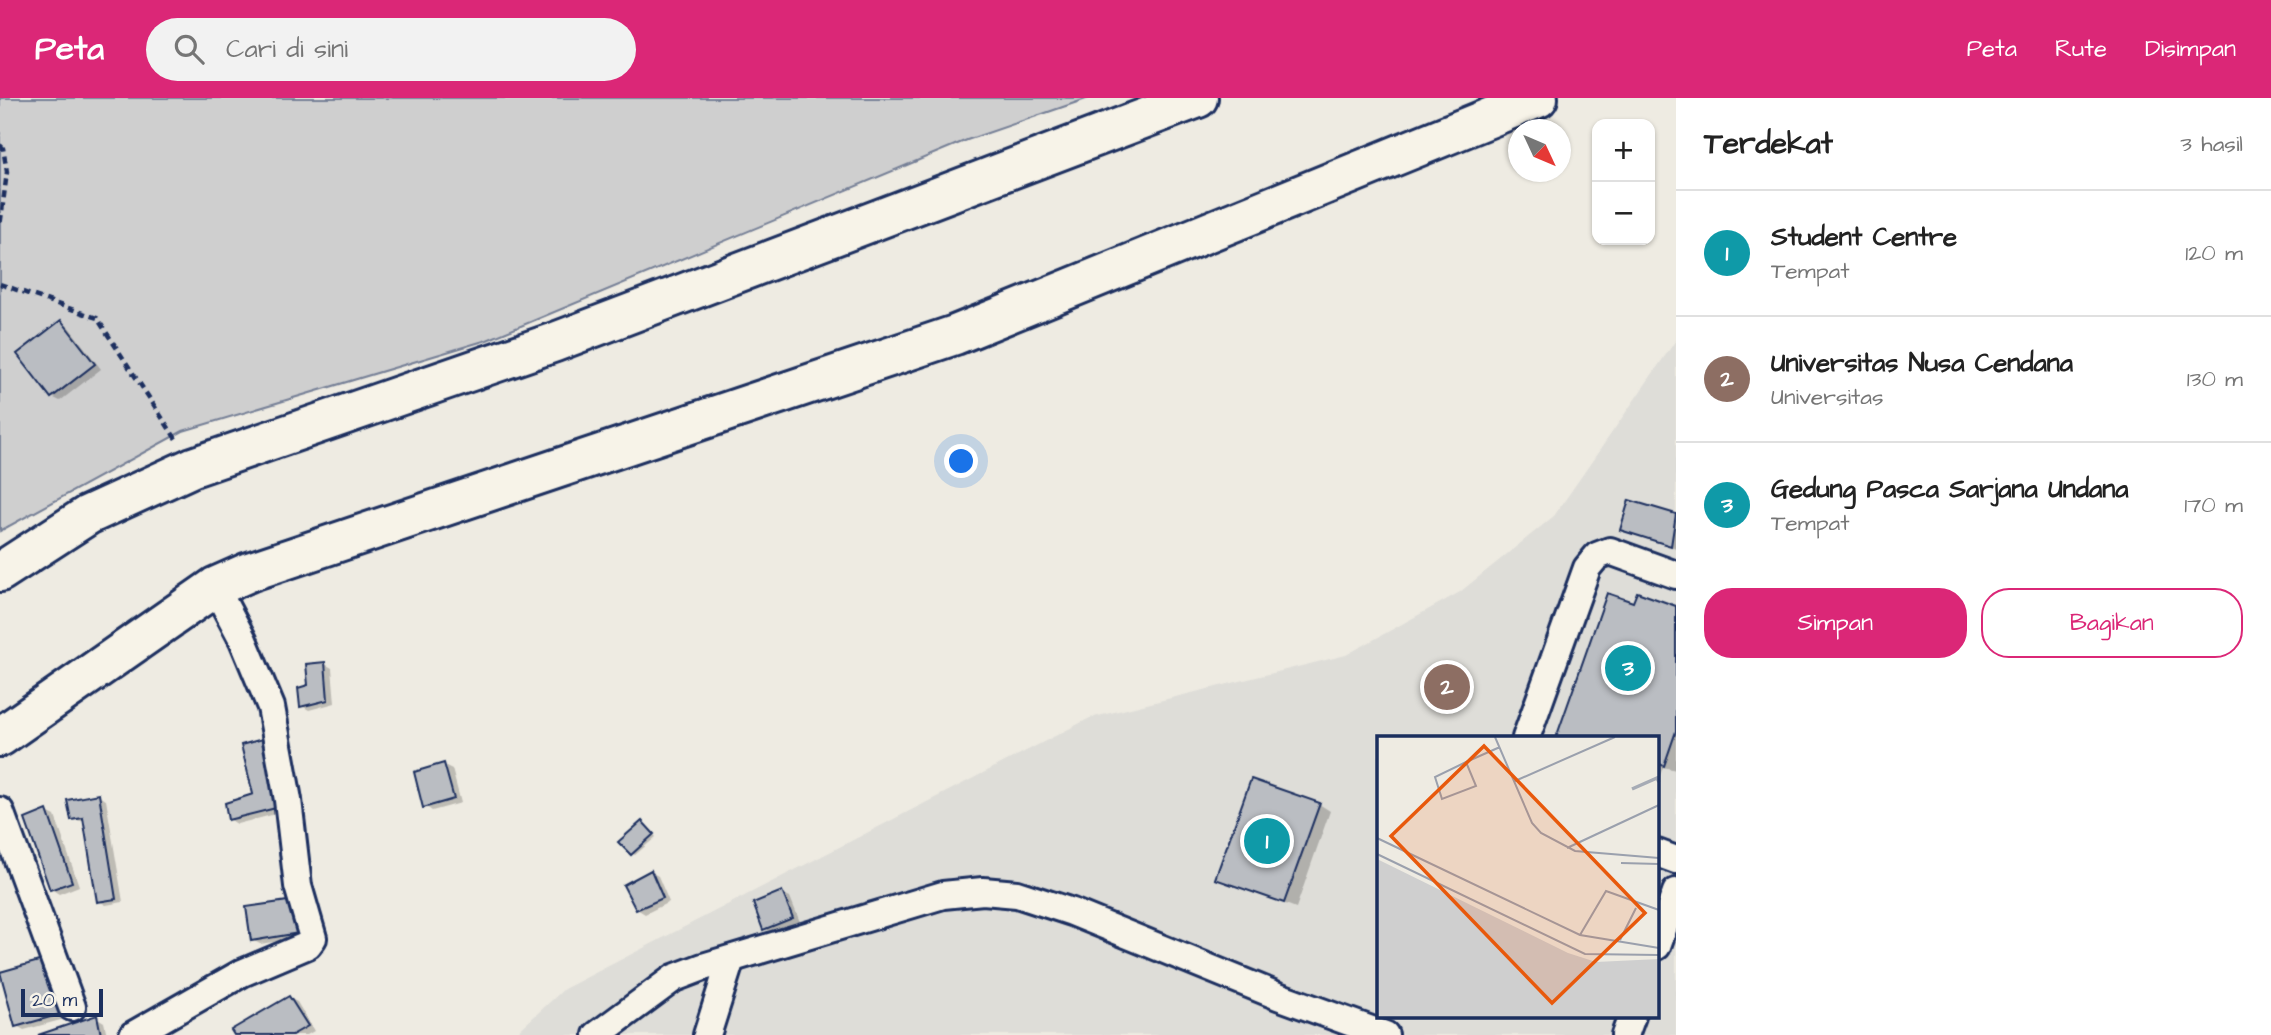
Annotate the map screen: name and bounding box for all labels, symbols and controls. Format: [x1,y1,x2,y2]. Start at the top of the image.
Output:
search box [146,18,636,81]
text: Peta [35,26,104,72]
icon: search [170,30,208,68]
text: Cari di sini [226,31,348,67]
text: Peta [1967,32,2017,66]
text: Rute [2055,32,2107,66]
text: Disimpan [2145,32,2236,66]
north arrow [1508,119,1571,182]
map controls [1592,119,1655,245]
button: + [1592,119,1655,182]
text: Terdekat [1704,123,1833,165]
text: 3 hasil [2180,128,2243,160]
button: − [1592,182,1655,245]
text: Student Centre [1771,219,1957,255]
text: 1 [1726,237,1728,269]
text: 120 m [2185,237,2243,269]
text: Tempat [1771,255,1849,287]
text: Universitas Nusa Cendana [1771,345,2073,381]
text: 2 [1720,363,1734,395]
text: 130 m [2187,363,2243,395]
text: Universitas [1771,381,1884,413]
your location [944,444,978,478]
text: Gedung Pasca Sarjana Undana [1771,471,2129,507]
text: 3 [1721,489,1733,521]
text: 170 m [2184,489,2243,521]
text: Tempat [1771,507,1849,539]
button: Simpan [1704,588,1967,658]
button: Bagikan [1981,588,2243,658]
pin: 3 [1605,642,1651,694]
pin: 2 [1424,661,1470,713]
inset map [1377,736,1658,1018]
pin: 1 [1244,815,1290,867]
scale bar [21,986,103,1018]
text: 20 m [32,987,77,1014]

